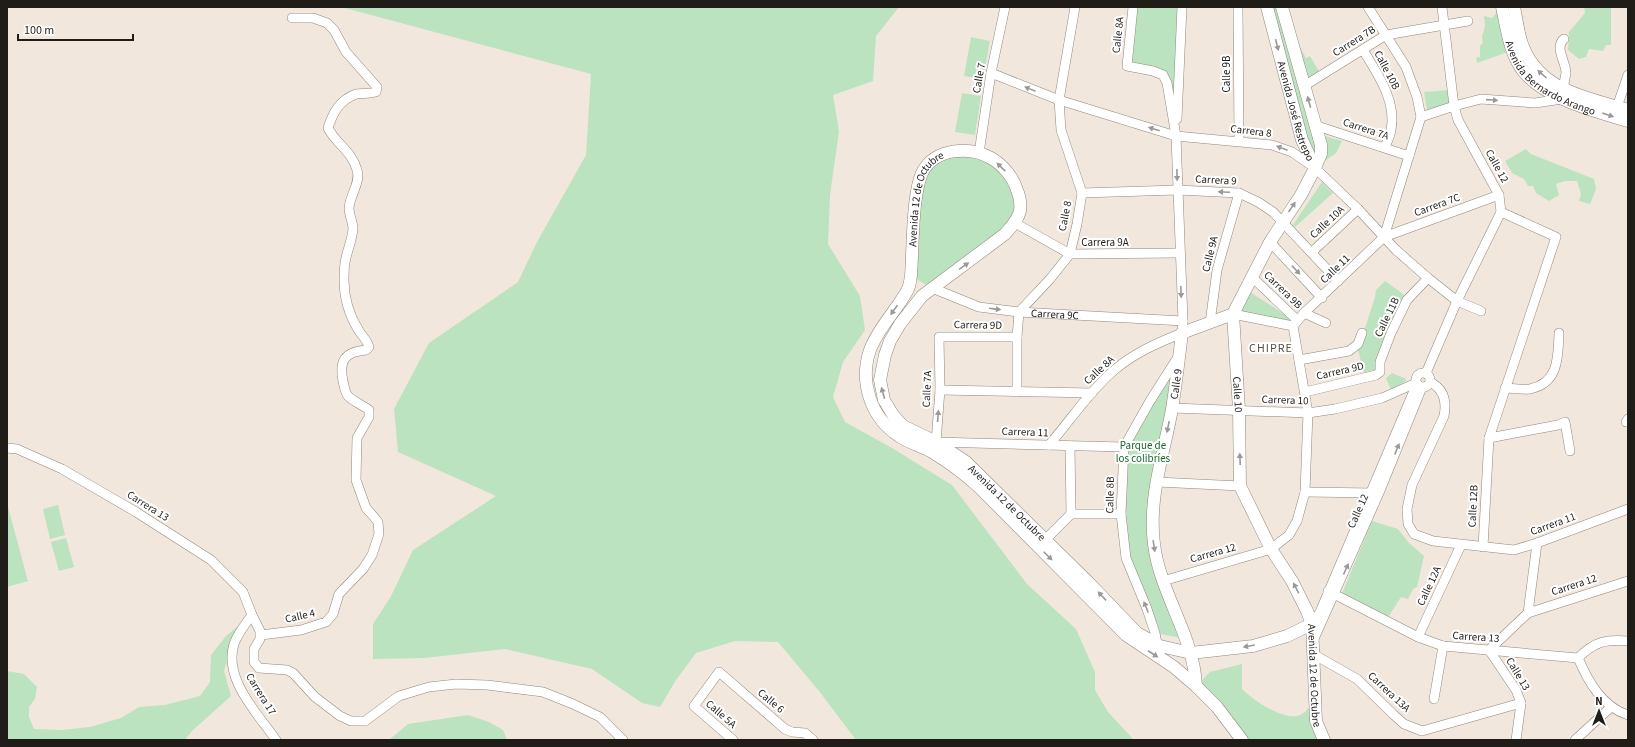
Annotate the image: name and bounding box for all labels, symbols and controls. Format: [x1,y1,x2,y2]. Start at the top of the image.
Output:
scale bar [18,16,133,42]
street label: Calle 8A [1109,16,1127,54]
text: 100 m [24,22,54,39]
street label: Carrera 7B [1330,22,1379,60]
one-way arrow [1274,39,1280,51]
street label: Avenida Bernardo Arango [1502,39,1597,118]
street label: Calle 10B [1370,48,1404,93]
street label: Calle 9B [1219,55,1234,93]
street label: Avenida José Restrepo [1274,59,1318,163]
street label: Calle 7 [969,62,989,94]
one-way arrow [1536,69,1547,78]
one-way arrow [1024,85,1036,91]
one-way arrow [1305,96,1311,109]
one-way arrow [1486,96,1498,103]
one-way arrow [1602,112,1614,118]
street label: Carrera 7A [1341,115,1391,143]
street label: Carrera 8 [1229,121,1273,141]
one-way arrow [1147,126,1159,132]
one-way arrow [1275,145,1287,151]
street label: Avenida 12 de Octubre [905,147,947,247]
street label: Calle 12 [1482,147,1512,185]
one-way arrow [996,162,1006,172]
one-way arrow [1174,169,1180,182]
street label: Carrera 9 [1195,171,1237,189]
one-way arrow [1218,189,1230,196]
street label: Carrera 7C [1412,190,1462,220]
street label: Calle 8 [1055,199,1075,232]
one-way arrow [1288,202,1296,212]
street label: Calle 10A [1307,202,1347,242]
street label: Calle 9A [1198,234,1222,274]
street label: Carrera 9A [1081,235,1129,250]
street label: Calle 11 [1317,251,1353,287]
one-way arrow [958,261,969,270]
one-way arrow [1291,265,1300,274]
street label: Carrera 9B [1261,268,1306,312]
one-way arrow [1178,286,1185,298]
street label: Calle 11B [1371,294,1403,339]
one-way arrow [890,305,898,315]
street label: Carrera 9C [1031,305,1079,323]
one-way arrow [989,306,1001,312]
street label: Carrera 9D [954,317,1003,333]
district label: CHIPRE [1249,340,1293,357]
street label: Calle 8A [1081,352,1117,388]
street label: Carrera 9D [1315,358,1365,384]
street label: Calle 9 [1166,368,1185,400]
street label: Calle 7A [919,370,935,408]
street label: Calle 10 [1229,376,1247,413]
one-way arrow [879,387,885,400]
street label: Carrera 10 [1261,392,1309,408]
one-way arrow [935,410,942,422]
one-way arrow [1164,421,1170,433]
street label: Carrera 11 [1001,424,1049,440]
park label: Parque de los colibríes [1116,438,1171,466]
one-way arrow [1394,444,1400,455]
one-way arrow [1237,452,1243,465]
street label: Avenida 12 de Octubre [965,461,1050,544]
street label: Calle 8B [1102,476,1118,514]
street label: Calle 12B [1464,484,1482,528]
street label: Carrera 13 [124,487,172,525]
street label: Calle 12 [1344,491,1372,531]
street label: Carrera 11 [1528,509,1578,539]
street label: Carrera 12 [1188,539,1238,567]
one-way arrow [1152,540,1158,552]
one-way arrow [1043,551,1053,561]
one-way arrow [1343,563,1349,574]
street label: Calle 12A [1413,564,1445,608]
street label: Carrera 12 [1549,571,1599,599]
one-way arrow [1293,583,1299,594]
one-way arrow [1097,591,1106,601]
one-way arrow [1142,601,1149,613]
street label: Calle 4 [283,605,317,627]
street label: Avenida 12 de Octubre [1305,624,1325,730]
street label: Carrera 13 [1452,628,1500,646]
one-way arrow [1243,643,1255,649]
one-way arrow [1148,650,1158,658]
street label: Calle 13 [1502,655,1534,693]
street label: Carrera 13A [1364,668,1414,716]
street label: Carrera 17 [242,670,280,718]
street label: Calle 6 [754,685,788,717]
north arrow [1579,691,1619,731]
text: N [1595,694,1603,709]
street label: Calle 5A [702,696,740,732]

